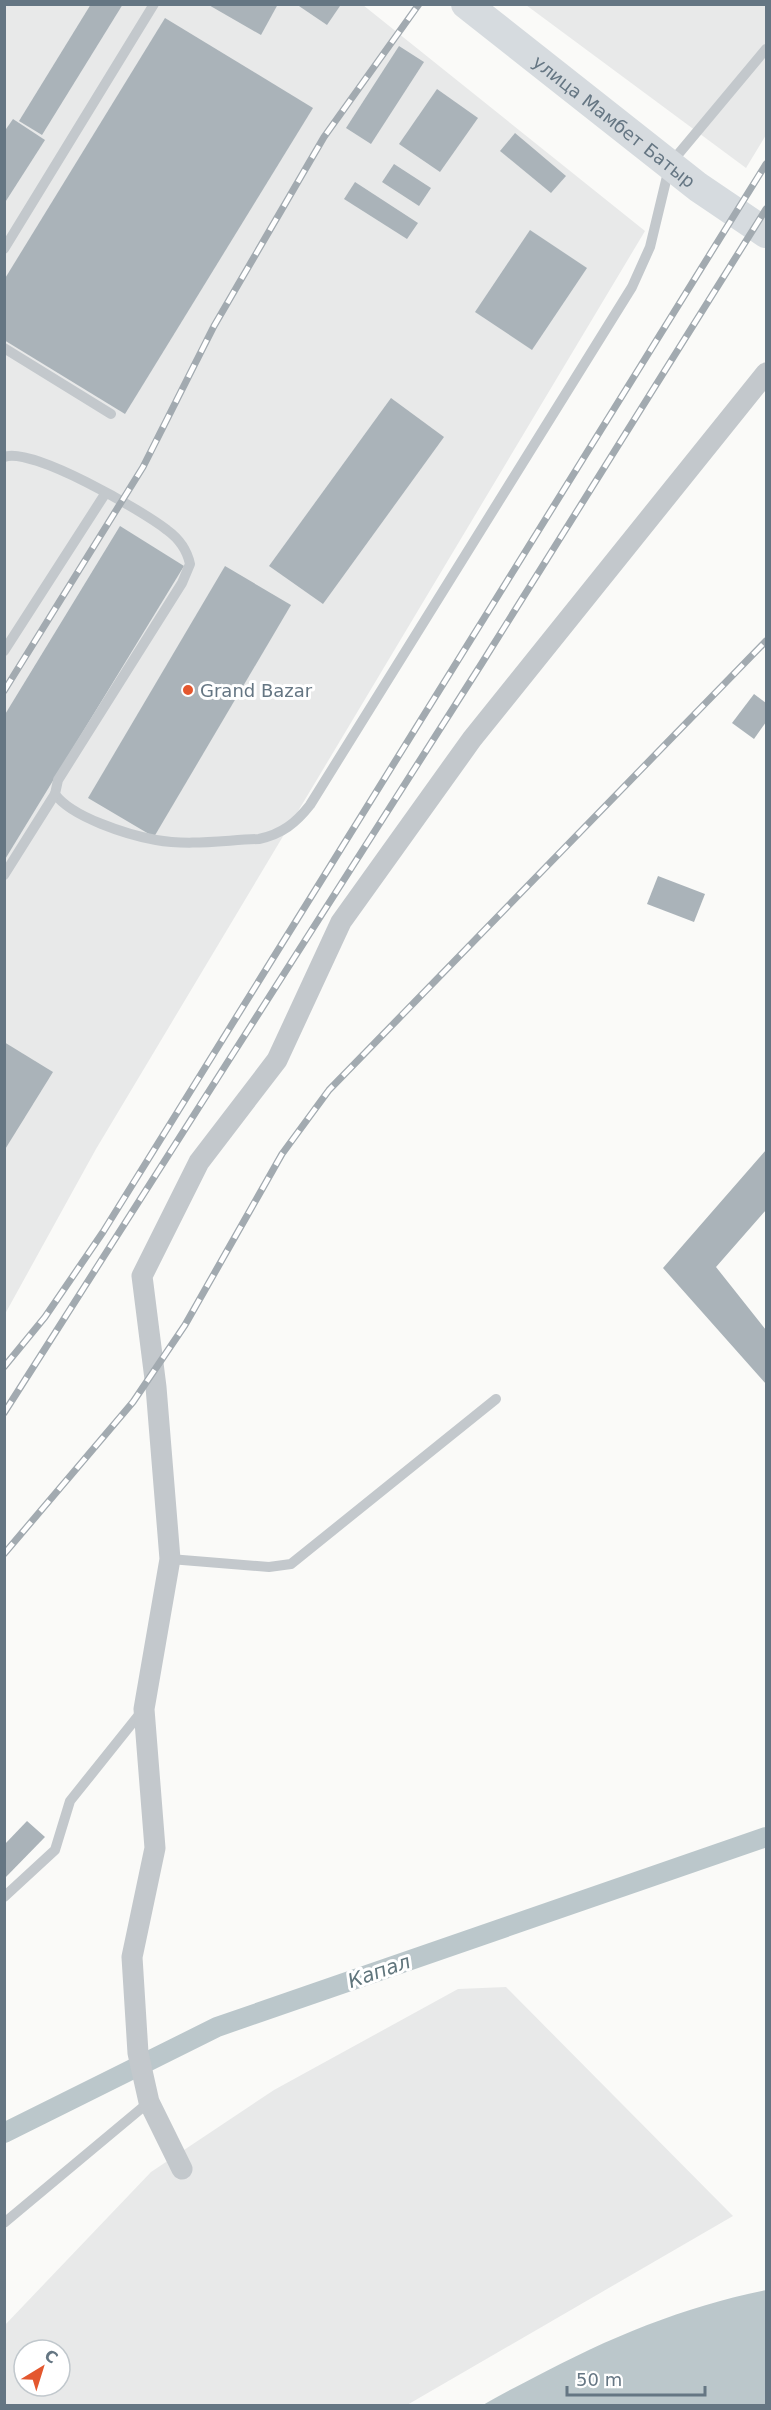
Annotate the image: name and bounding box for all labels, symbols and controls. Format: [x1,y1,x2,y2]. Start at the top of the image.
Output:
street label: улица Мамбет Батыр [529,51,700,192]
place label: Grand Bazar [200,680,313,701]
marker: Grand Bazar [181,683,195,697]
water label: Капал [345,1949,414,1993]
north arrow [12,2338,72,2398]
text: С [40,2345,61,2368]
scale bar [567,2359,705,2397]
text: 50 m [576,2369,622,2390]

